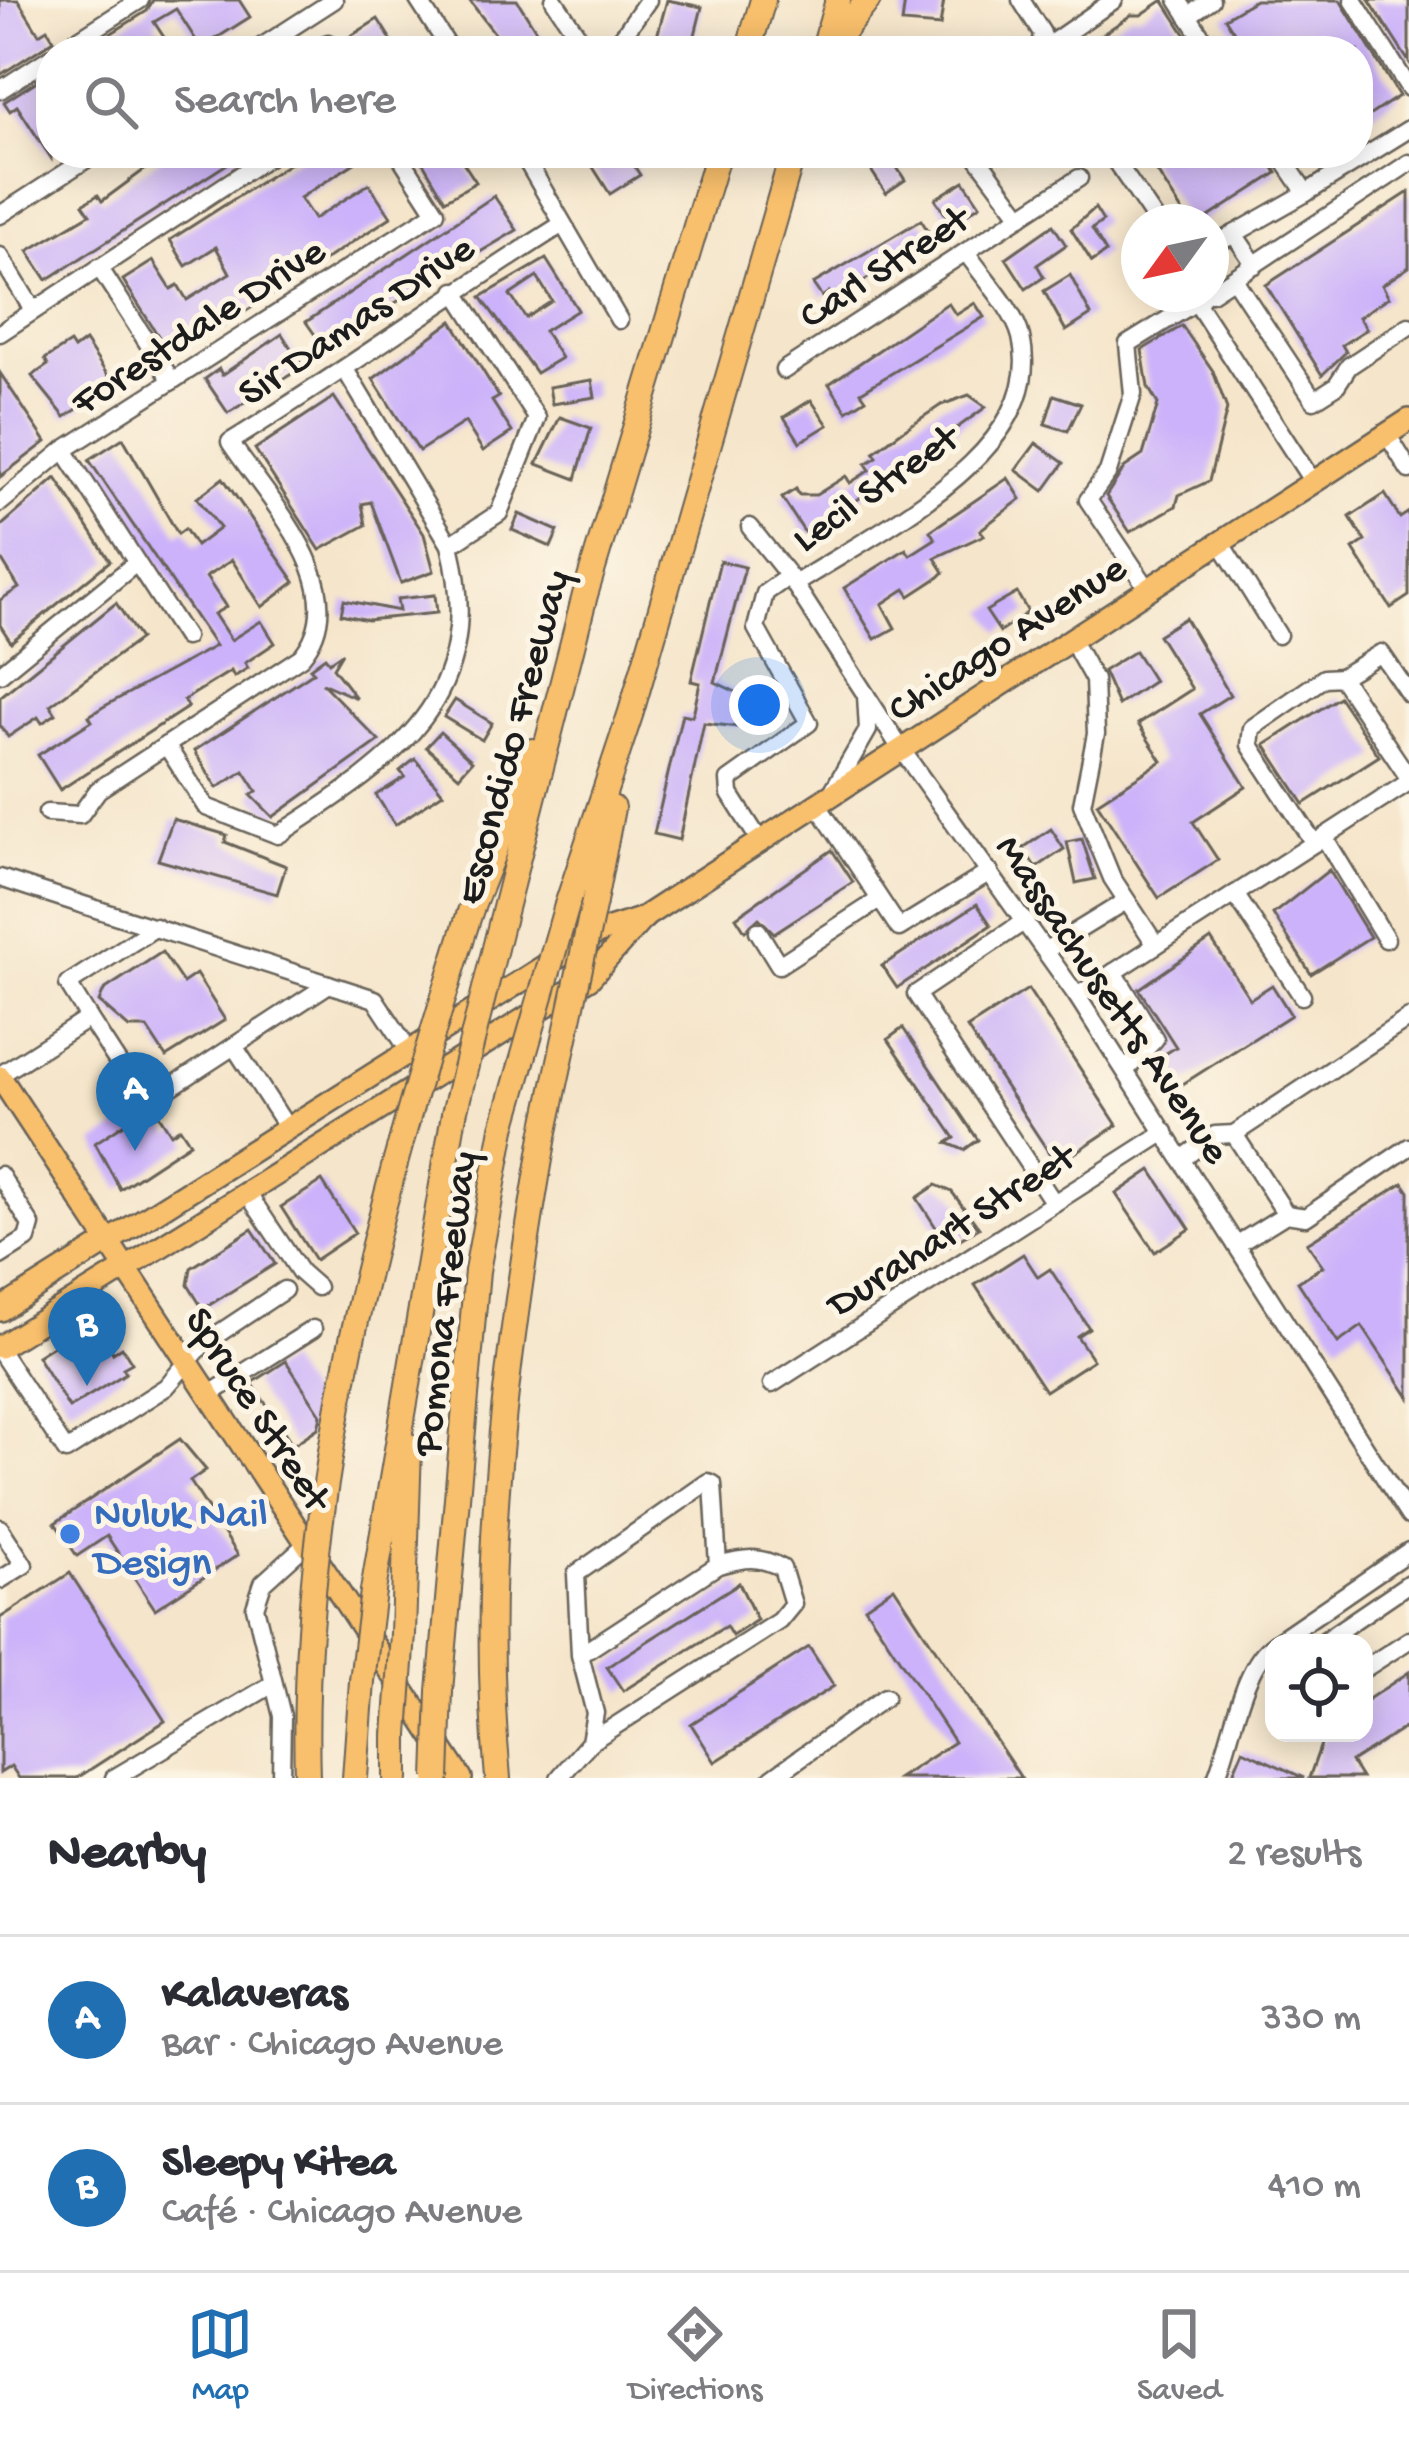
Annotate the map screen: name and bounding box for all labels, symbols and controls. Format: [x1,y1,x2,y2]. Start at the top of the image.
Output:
search box [36,36,1373,168]
icon: search [78,69,144,135]
text: Search here [174,76,396,129]
street label: Carl Street [792,195,983,343]
north arrow [1121,204,1229,312]
street label: Sir Damas Drive [231,226,487,420]
street label: Forestdale Drive [63,228,337,430]
street label: Lecil Street [785,414,973,566]
street label: Chicago Avenue [881,545,1138,736]
street label: Escondido Freeway [448,565,584,910]
your location [729,675,789,735]
street label: Massachusetts Avenue [981,827,1239,1176]
pin: A [96,1052,174,1151]
street label: Durahart Street [818,1133,1089,1333]
street label: Pomona Freeway [405,1149,491,1461]
pin: B [48,1287,126,1386]
street label: Spruce Street [171,1300,341,1525]
place label: Nuluk Nail Design [91,1493,268,1590]
marker: Nuluk Nail Design [57,1521,83,1547]
map controls [1265,1634,1373,1742]
button: locate [1265,1634,1373,1742]
text: Nearby [48,1826,206,1886]
text: 2 results [1227,1833,1361,1879]
text: Kalaveras [162,1970,347,2023]
text: A [75,1997,99,2043]
text: 330 m [1261,1997,1361,2043]
text: Bar · Chicago Avenue [162,2023,503,2069]
text: Sleepy Kitea [162,2138,395,2191]
text: B [77,2165,97,2211]
text: 410 m [1268,2165,1361,2211]
text: Café · Chicago Avenue [162,2191,522,2237]
tab: Map [187,2301,253,2411]
tab: Directions [628,2301,762,2411]
tab: Saved [1137,2301,1222,2411]

